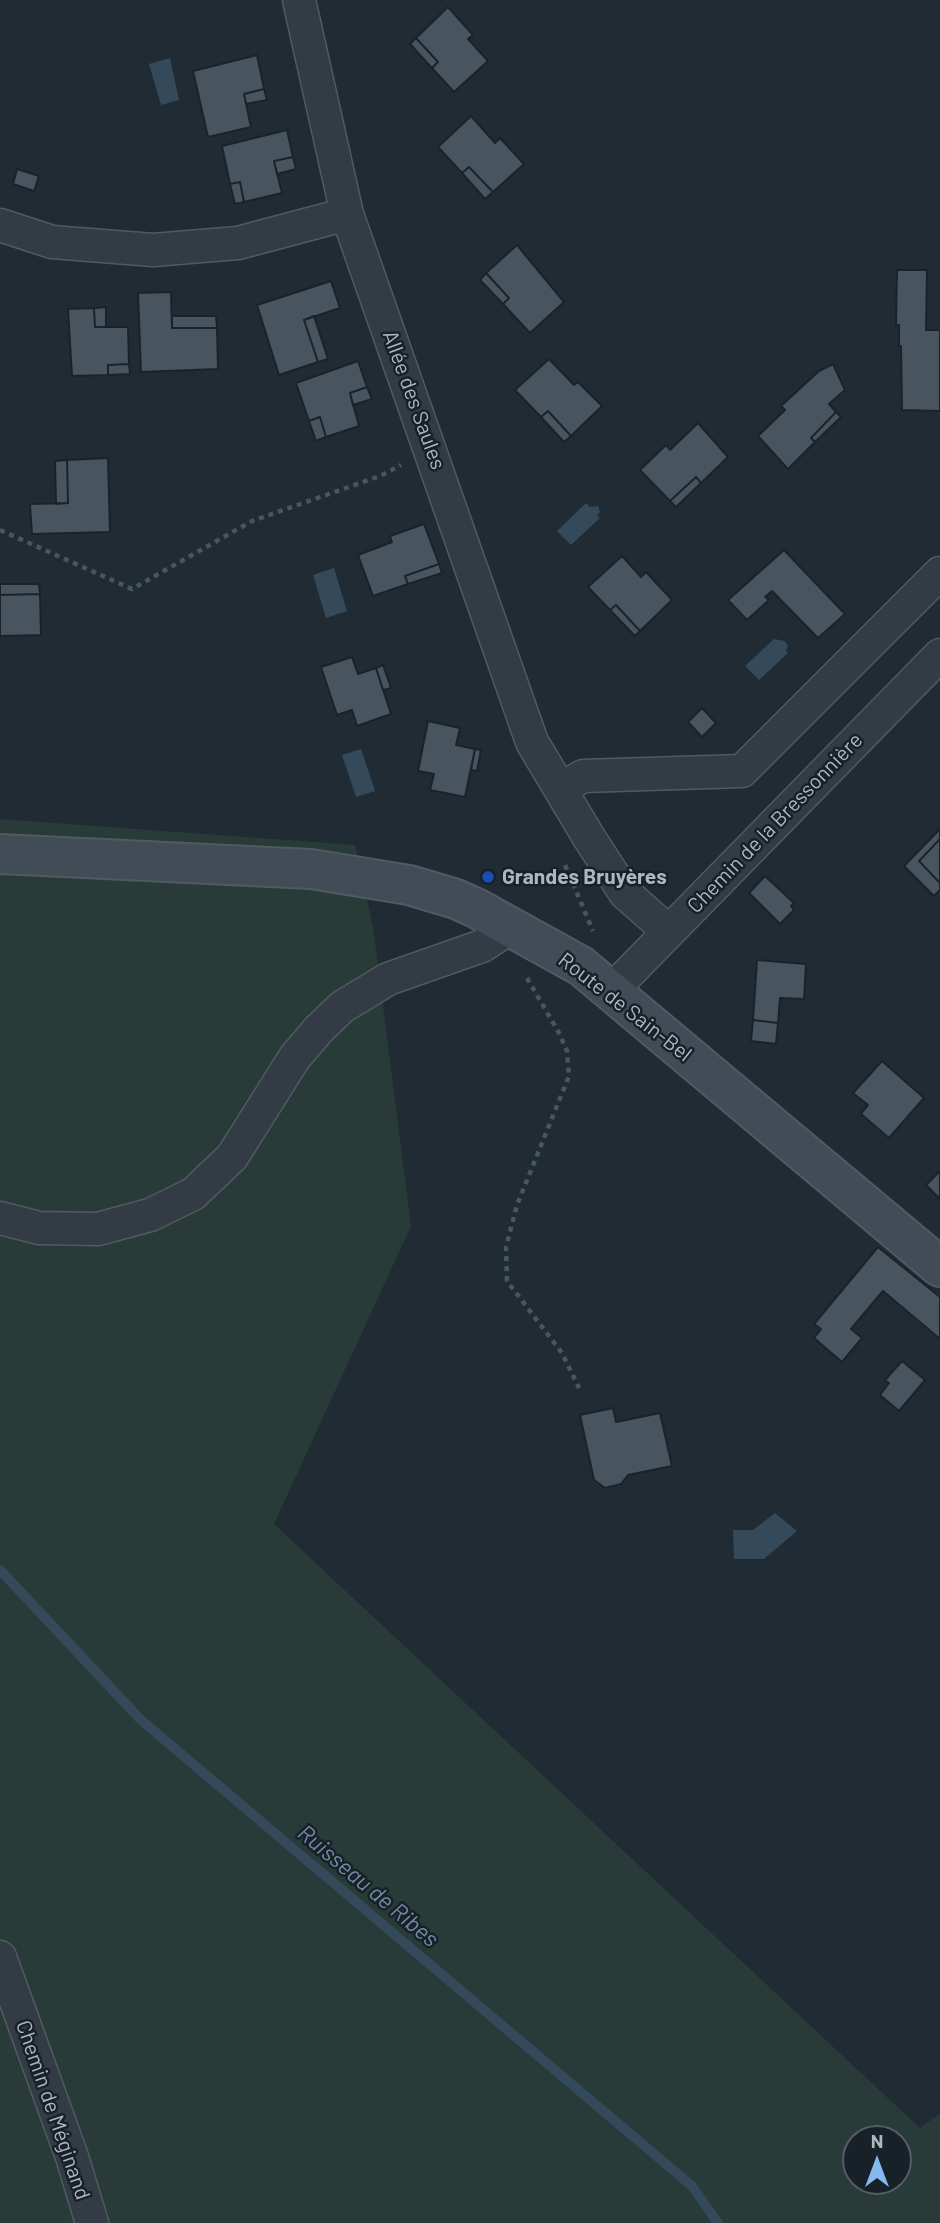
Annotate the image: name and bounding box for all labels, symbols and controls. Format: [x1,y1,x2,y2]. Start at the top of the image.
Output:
street label: Allée des Saules [377,327,451,473]
street label: Chemin de la Bressonnière [682,728,868,918]
place label: Grandes Bruyères [502,864,667,890]
marker: Grandes Bruyères [480,869,496,885]
street label: Route de Sain-Bel [553,947,697,1067]
water label: Ruisseau de Ribes [292,1819,444,1953]
street label: Chemin de Méginand [11,2017,95,2203]
north arrow [842,2125,912,2195]
text: N [871,2129,883,2152]

